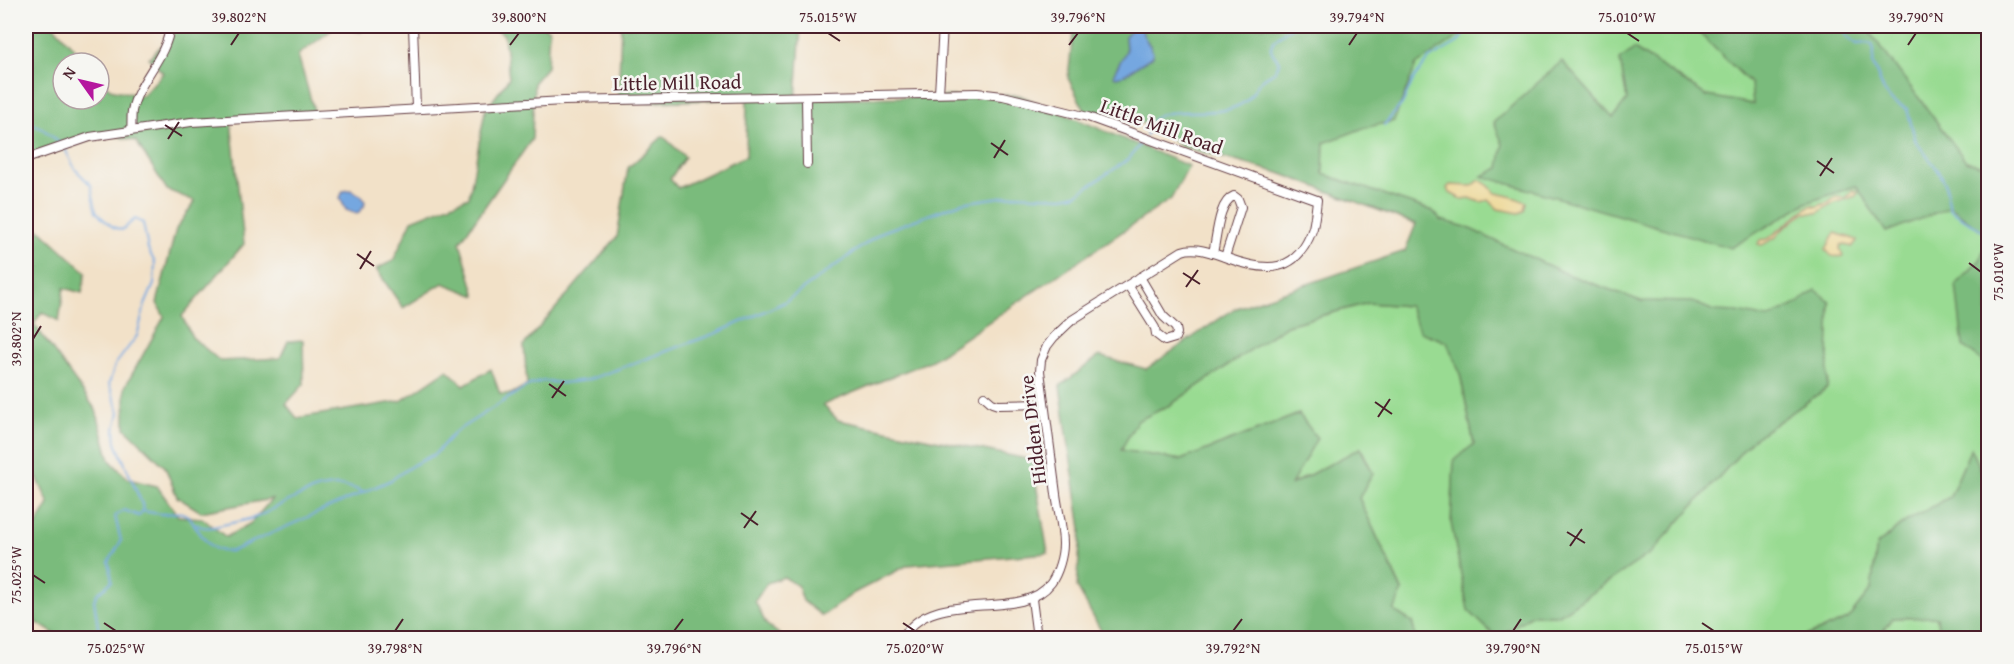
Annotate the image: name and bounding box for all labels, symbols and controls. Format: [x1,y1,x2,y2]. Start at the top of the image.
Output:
text: 39.802°N [212,6,267,27]
text: 39.800°N [492,6,547,27]
text: 75.015°W [799,6,857,27]
text: 39.796°N [1051,6,1106,27]
text: 39.794°N [1330,6,1385,27]
text: 75.010°W [1598,6,1656,27]
text: 39.790°N [1889,6,1944,27]
north arrow [51,51,111,111]
text: N [56,61,82,84]
street label: Little Mill Road [613,66,742,98]
street label: Little Mill Road [1097,90,1228,162]
text: 75.010°W [1987,243,2008,301]
text: 39.802°N [5,311,26,366]
street label: Hidden Drive [1011,374,1053,486]
text: 75.025°W [5,546,26,604]
text: 75.025°W [87,637,145,658]
text: 39.798°N [368,637,423,658]
text: 39.796°N [647,637,702,658]
text: 75.020°W [886,637,944,658]
text: 39.792°N [1206,637,1261,658]
text: 39.790°N [1486,637,1541,658]
text: 75.015°W [1685,637,1743,658]

